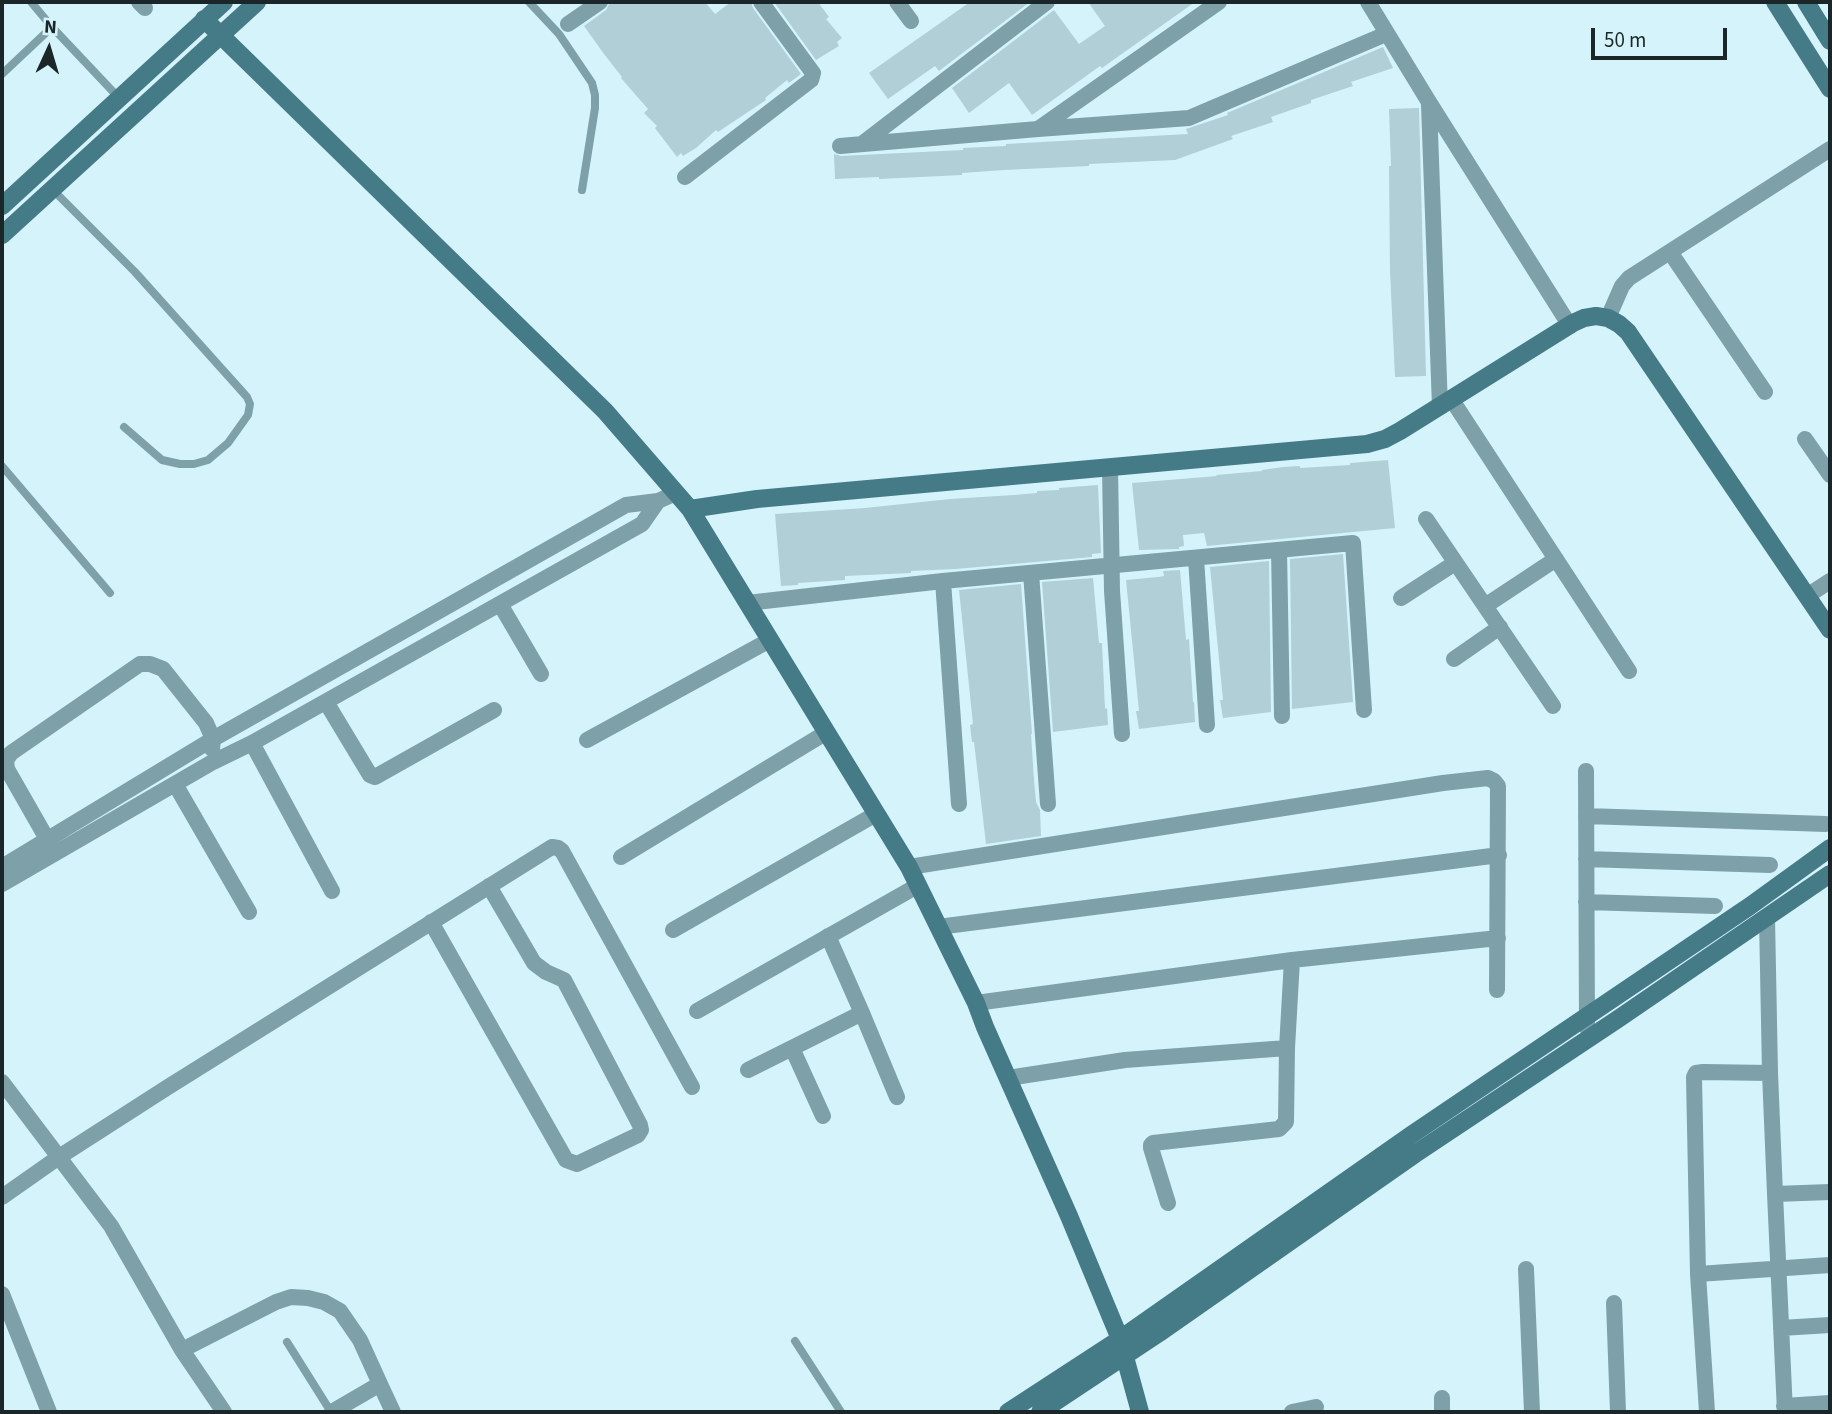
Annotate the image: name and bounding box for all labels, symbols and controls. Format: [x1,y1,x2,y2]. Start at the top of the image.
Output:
north arrow [14,14,84,84]
text: N [43,14,58,41]
scale bar [1594,14,1730,58]
text: 50 m [1604,25,1646,55]

